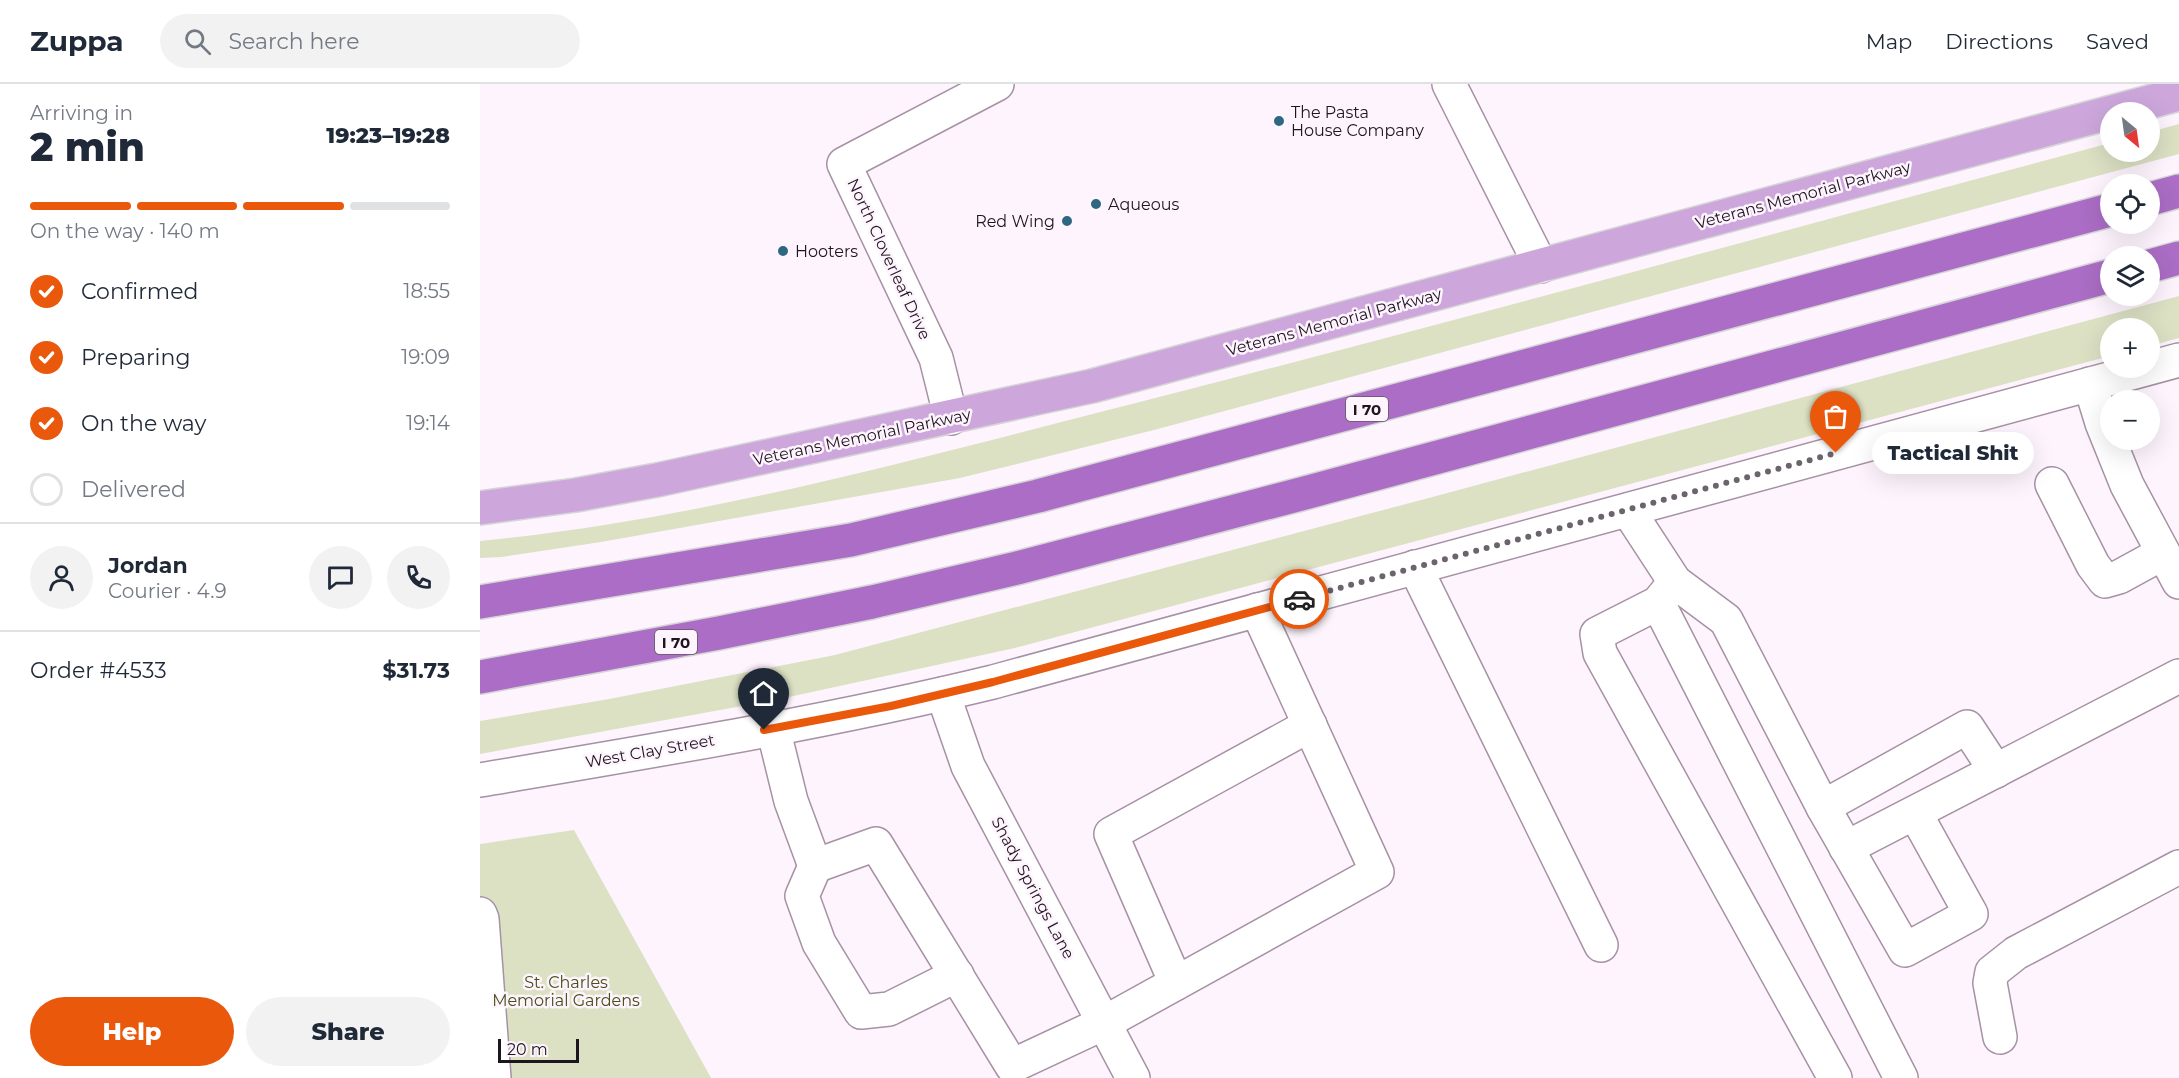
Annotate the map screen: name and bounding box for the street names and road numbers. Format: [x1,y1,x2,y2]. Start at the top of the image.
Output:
street label: Veterans Memorial Parkway [1693,157,1913,233]
street label: North Cloverleaf Drive [843,175,935,343]
street label: Veterans Memorial Parkway [1224,284,1444,360]
road number: I 70 [1346,397,1388,421]
street label: Veterans Memorial Parkway [751,405,973,469]
road number: I 70 [655,630,697,654]
street label: West Clay Street [584,730,717,772]
street label: Shady Springs Lane [987,814,1079,962]

